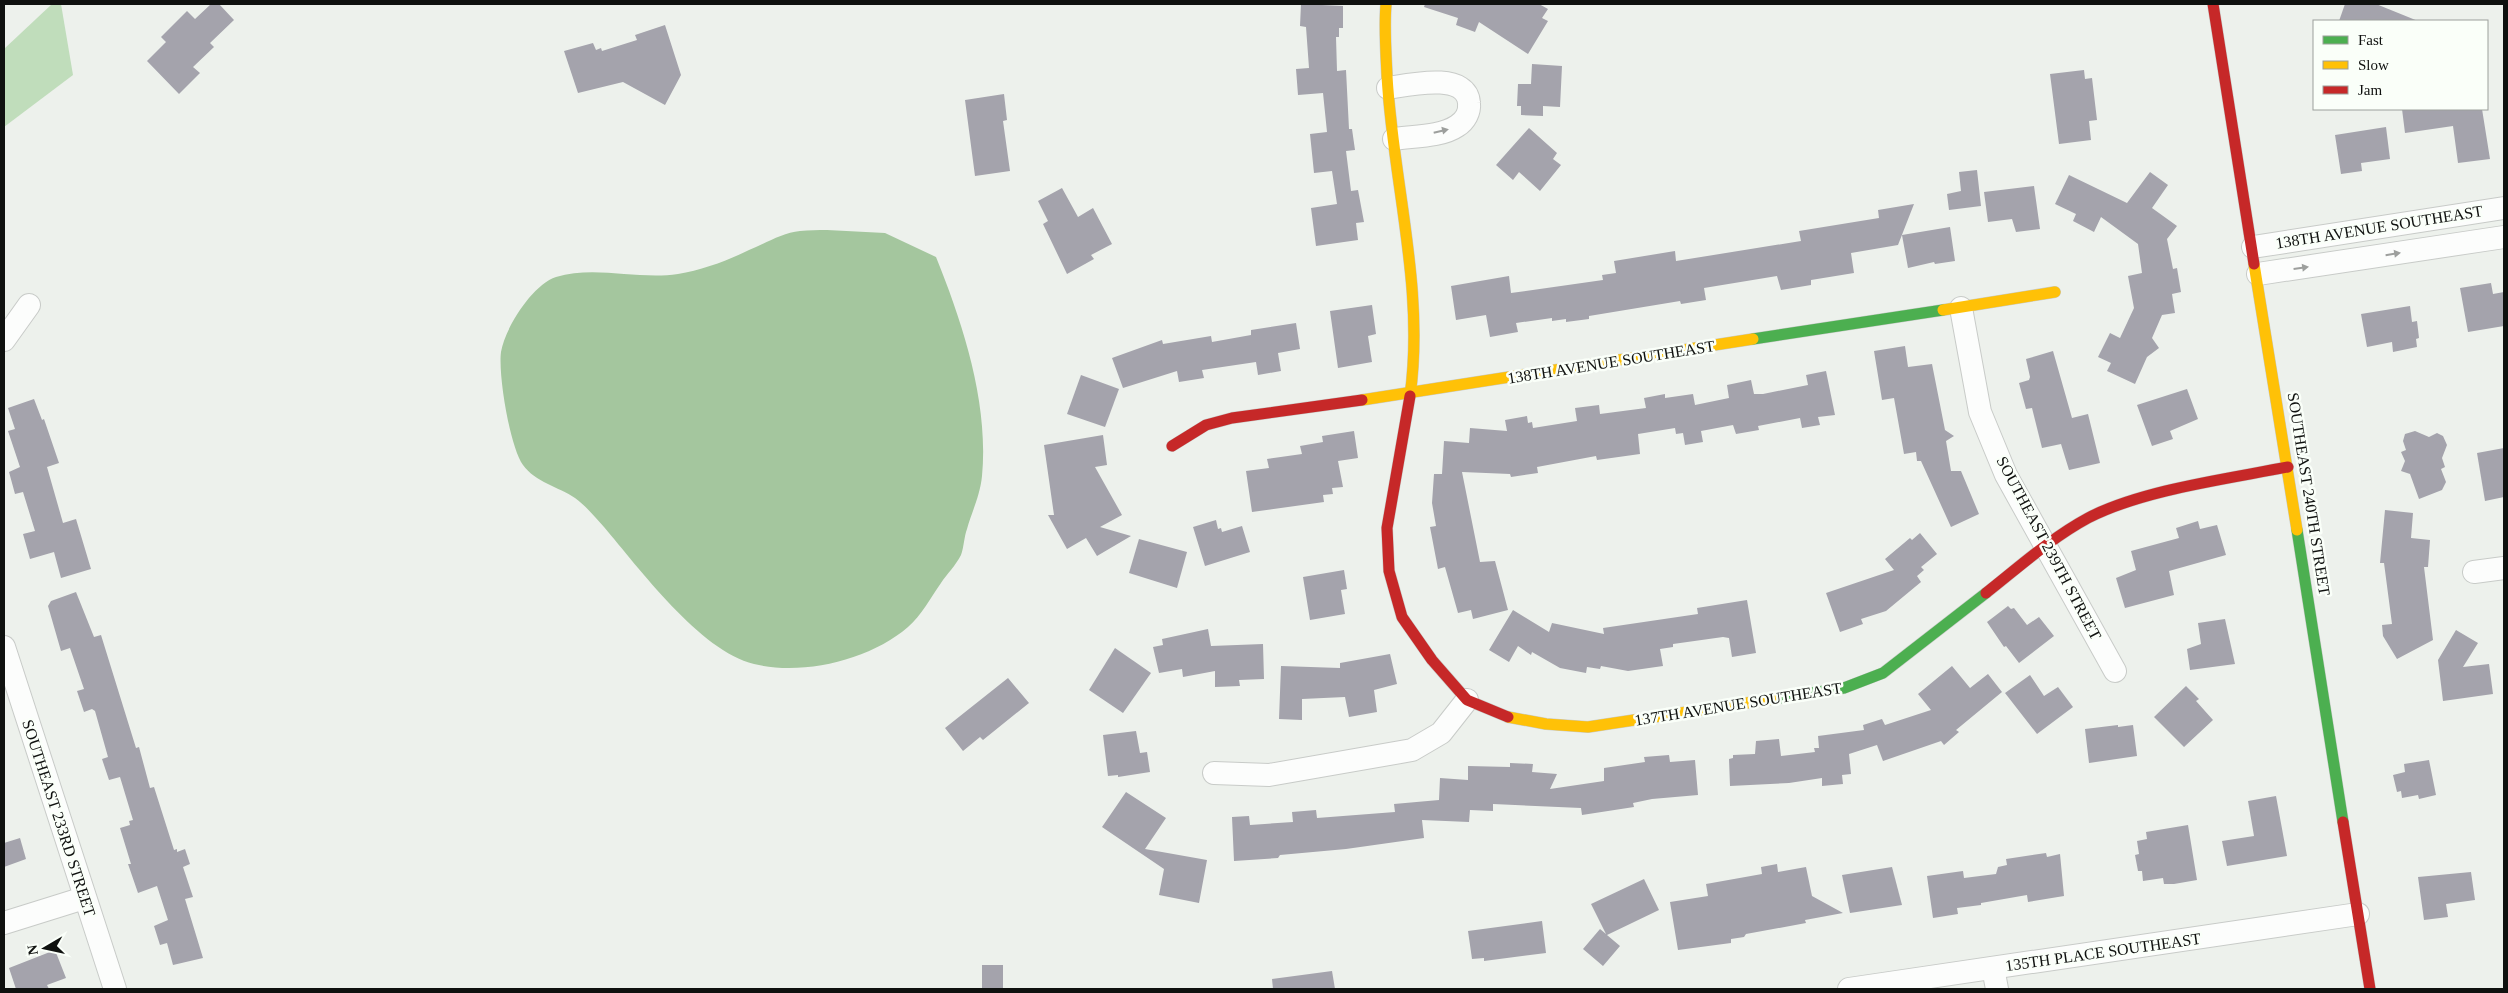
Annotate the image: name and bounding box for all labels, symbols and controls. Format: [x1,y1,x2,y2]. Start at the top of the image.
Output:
legend [2313,20,2488,110]
text: Fast [2358,32,2384,48]
text: Slow [2358,57,2389,73]
text: Jam [2358,82,2382,98]
one-way arrow [1434,127,1449,135]
street label: 138TH AVENUE SOUTHEAST [2274,202,2484,252]
one-way arrow [2385,250,2401,258]
one-way arrow [2294,264,2310,272]
street label: 138TH AVENUE SOUTHEAST [1506,337,1716,387]
street label: SOUTHEAST 240TH STREET [2285,391,2333,597]
street label: SOUTHEAST 239TH STREET [1993,453,2105,643]
street label: 137TH AVENUE SOUTHEAST [1633,679,1843,729]
street label: SOUTHEAST 233RD STREET [19,717,99,919]
north arrow [20,923,70,973]
street label: 135TH PLACE SOUTHEAST [2004,930,2202,974]
text: N [24,944,41,956]

